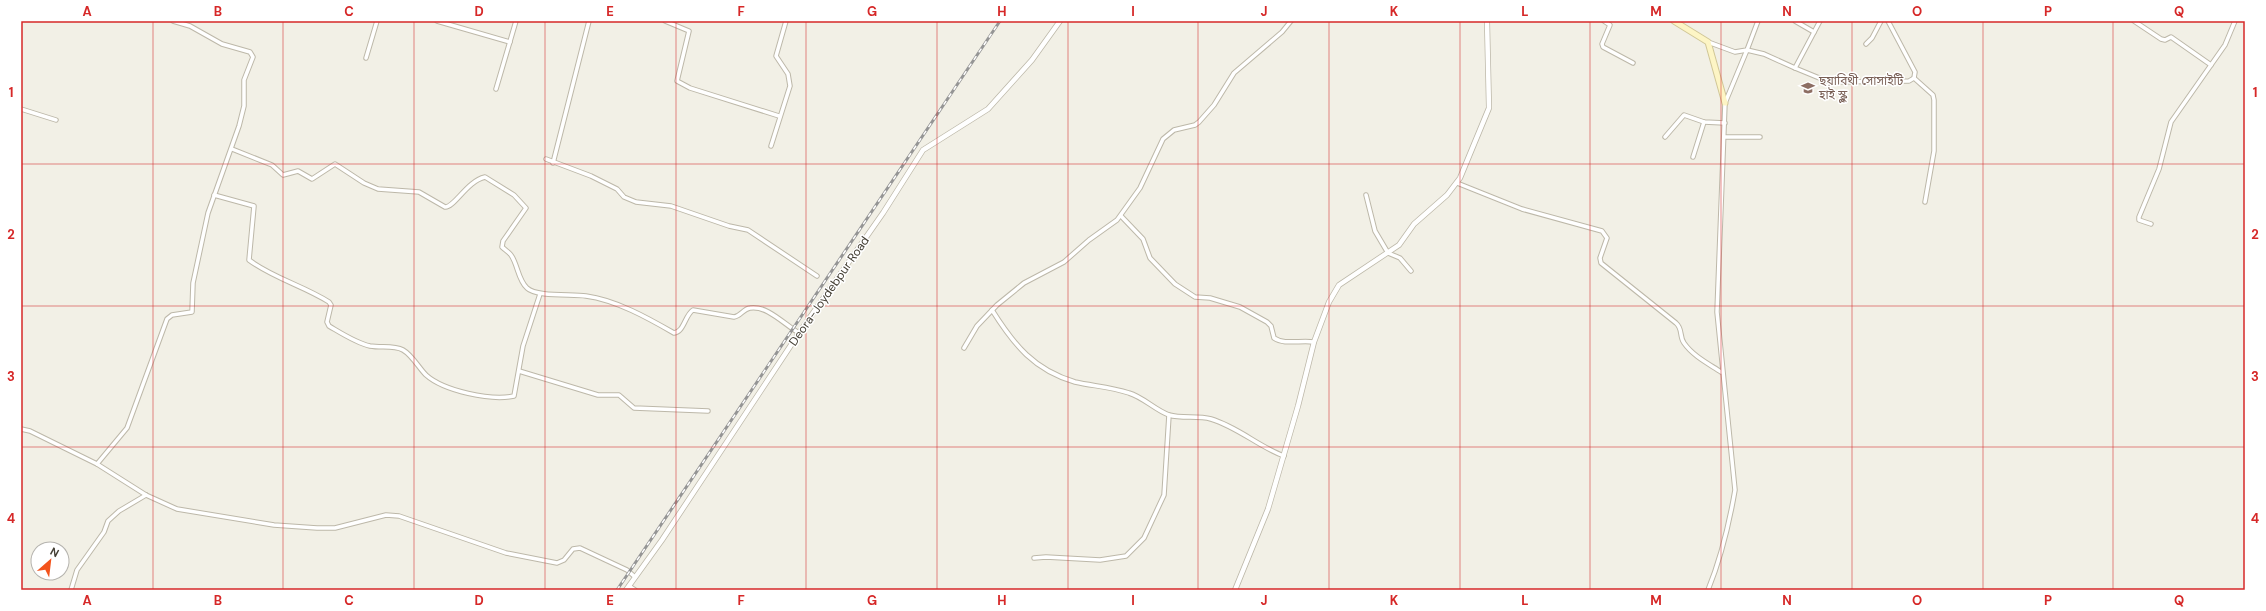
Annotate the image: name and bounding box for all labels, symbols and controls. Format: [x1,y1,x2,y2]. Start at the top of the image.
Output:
text: A [82,3,92,20]
text: B [214,3,222,20]
text: C [344,3,354,20]
text: D [474,3,484,20]
text: E [606,3,614,20]
text: F [737,3,745,20]
text: G [867,3,877,20]
text: H [997,3,1007,20]
text: I [1131,3,1135,20]
text: J [1260,3,1268,20]
text: K [1390,3,1399,20]
text: L [1521,3,1529,20]
text: M [1650,3,1662,20]
text: N [1782,3,1792,20]
text: O [1912,3,1922,20]
text: P [2044,3,2052,20]
text: Q [2174,3,2184,20]
place label: ছয়াবিথী সোসাইটি হাই স্কুল [1818,73,1904,103]
school or university icon: ছয়াবিথী সোসাইটি হাই স্কুল [1800,80,1816,96]
text: 1 [9,84,13,101]
text: 1 [2253,84,2257,101]
text: 2 [7,226,15,243]
text: 2 [2251,226,2259,243]
street label: Deora-Joydebpur Road [785,233,873,349]
text: 3 [7,368,15,385]
text: 3 [2251,368,2259,385]
text: 4 [7,510,15,527]
text: 4 [2251,510,2259,527]
north arrow [30,541,70,581]
text: N [48,544,62,560]
text: A [82,592,92,609]
text: B [214,592,222,609]
text: C [344,592,354,609]
text: D [474,592,484,609]
text: E [606,592,614,609]
text: F [737,592,745,609]
text: G [867,592,877,609]
text: H [997,592,1007,609]
text: I [1131,592,1135,609]
text: J [1260,592,1268,609]
text: K [1390,592,1399,609]
text: L [1521,592,1529,609]
text: M [1650,592,1662,609]
text: N [1782,592,1792,609]
text: O [1912,592,1922,609]
text: P [2044,592,2052,609]
text: Q [2174,592,2184,609]

